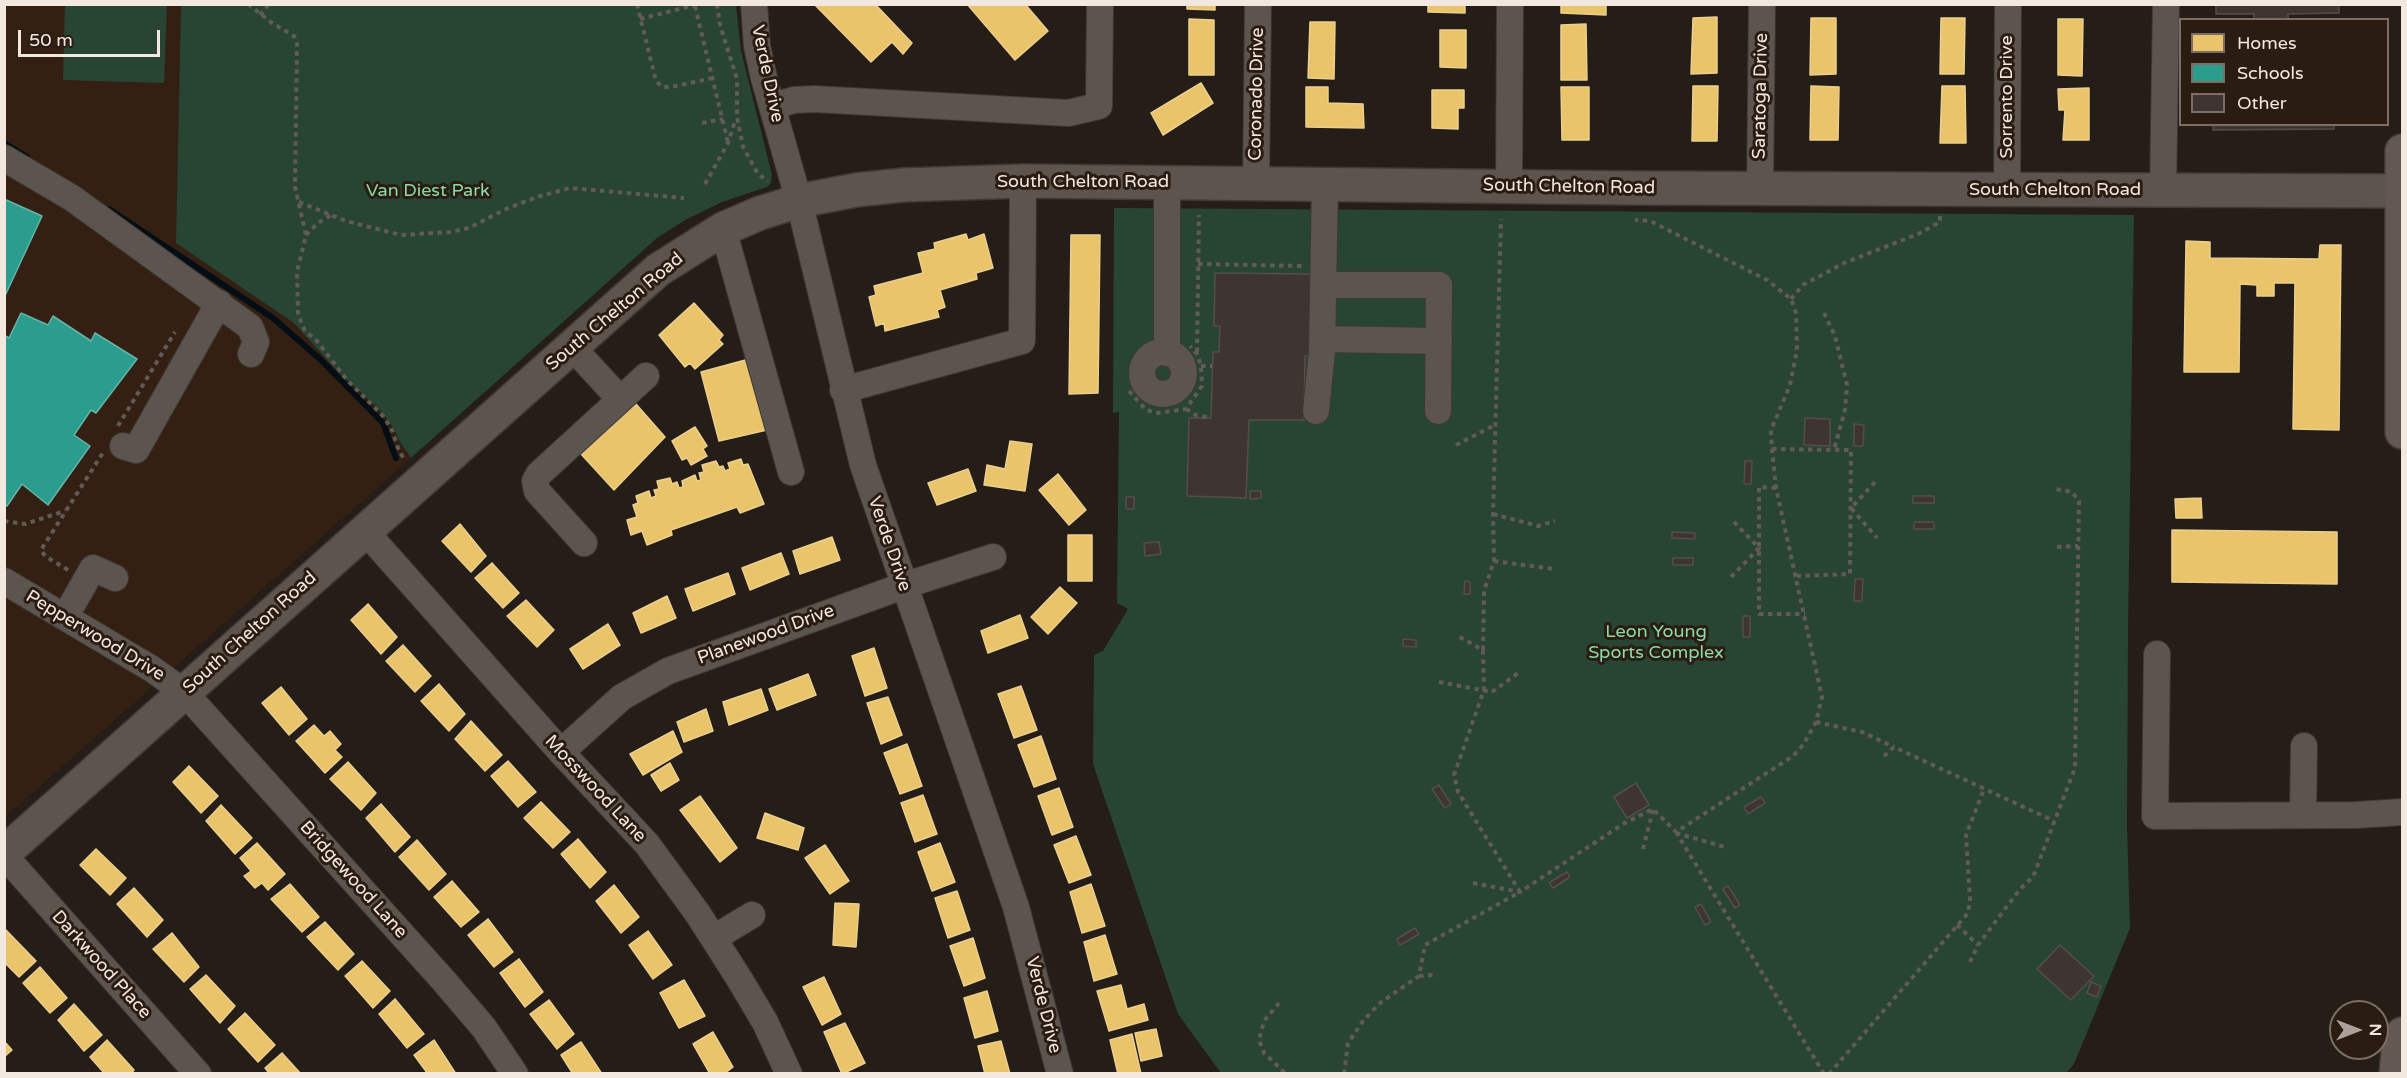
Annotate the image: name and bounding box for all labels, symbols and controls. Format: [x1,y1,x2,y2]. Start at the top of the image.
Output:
scale bar [21,18,164,56]
legend [2179,18,2389,126]
street label: Verde Drive [746,23,788,125]
street label: Coronado Drive [1245,27,1269,161]
text: 50 m [29,29,73,51]
text: Homes [2237,32,2297,54]
street label: Saratoga Drive [1749,33,1773,159]
street label: Sorrento Drive [1996,35,2018,159]
text: Schools [2237,62,2304,84]
text: Other [2237,92,2287,114]
street label: South Chelton Road [997,171,1169,193]
street label: South Chelton Road [1483,175,1655,199]
street label: South Chelton Road [1969,179,2141,201]
park label: Van Diest Park [366,180,490,202]
street label: South Chelton Road [542,248,688,376]
street label: Verde Drive [863,494,915,594]
street label: South Chelton Road [179,567,321,699]
street label: Pepperwood Drive [22,586,168,686]
street label: Planewood Drive [695,600,837,670]
park label: Leon Young Sports Complex [1588,621,1724,664]
street label: Mosswood Lane [540,731,650,847]
street label: Bridgewood Lane [295,817,411,943]
street label: Darkwood Place [47,906,155,1024]
street label: Verde Drive [1021,954,1065,1056]
north arrow [2329,1000,2389,1060]
text: N [2365,1024,2385,1036]

